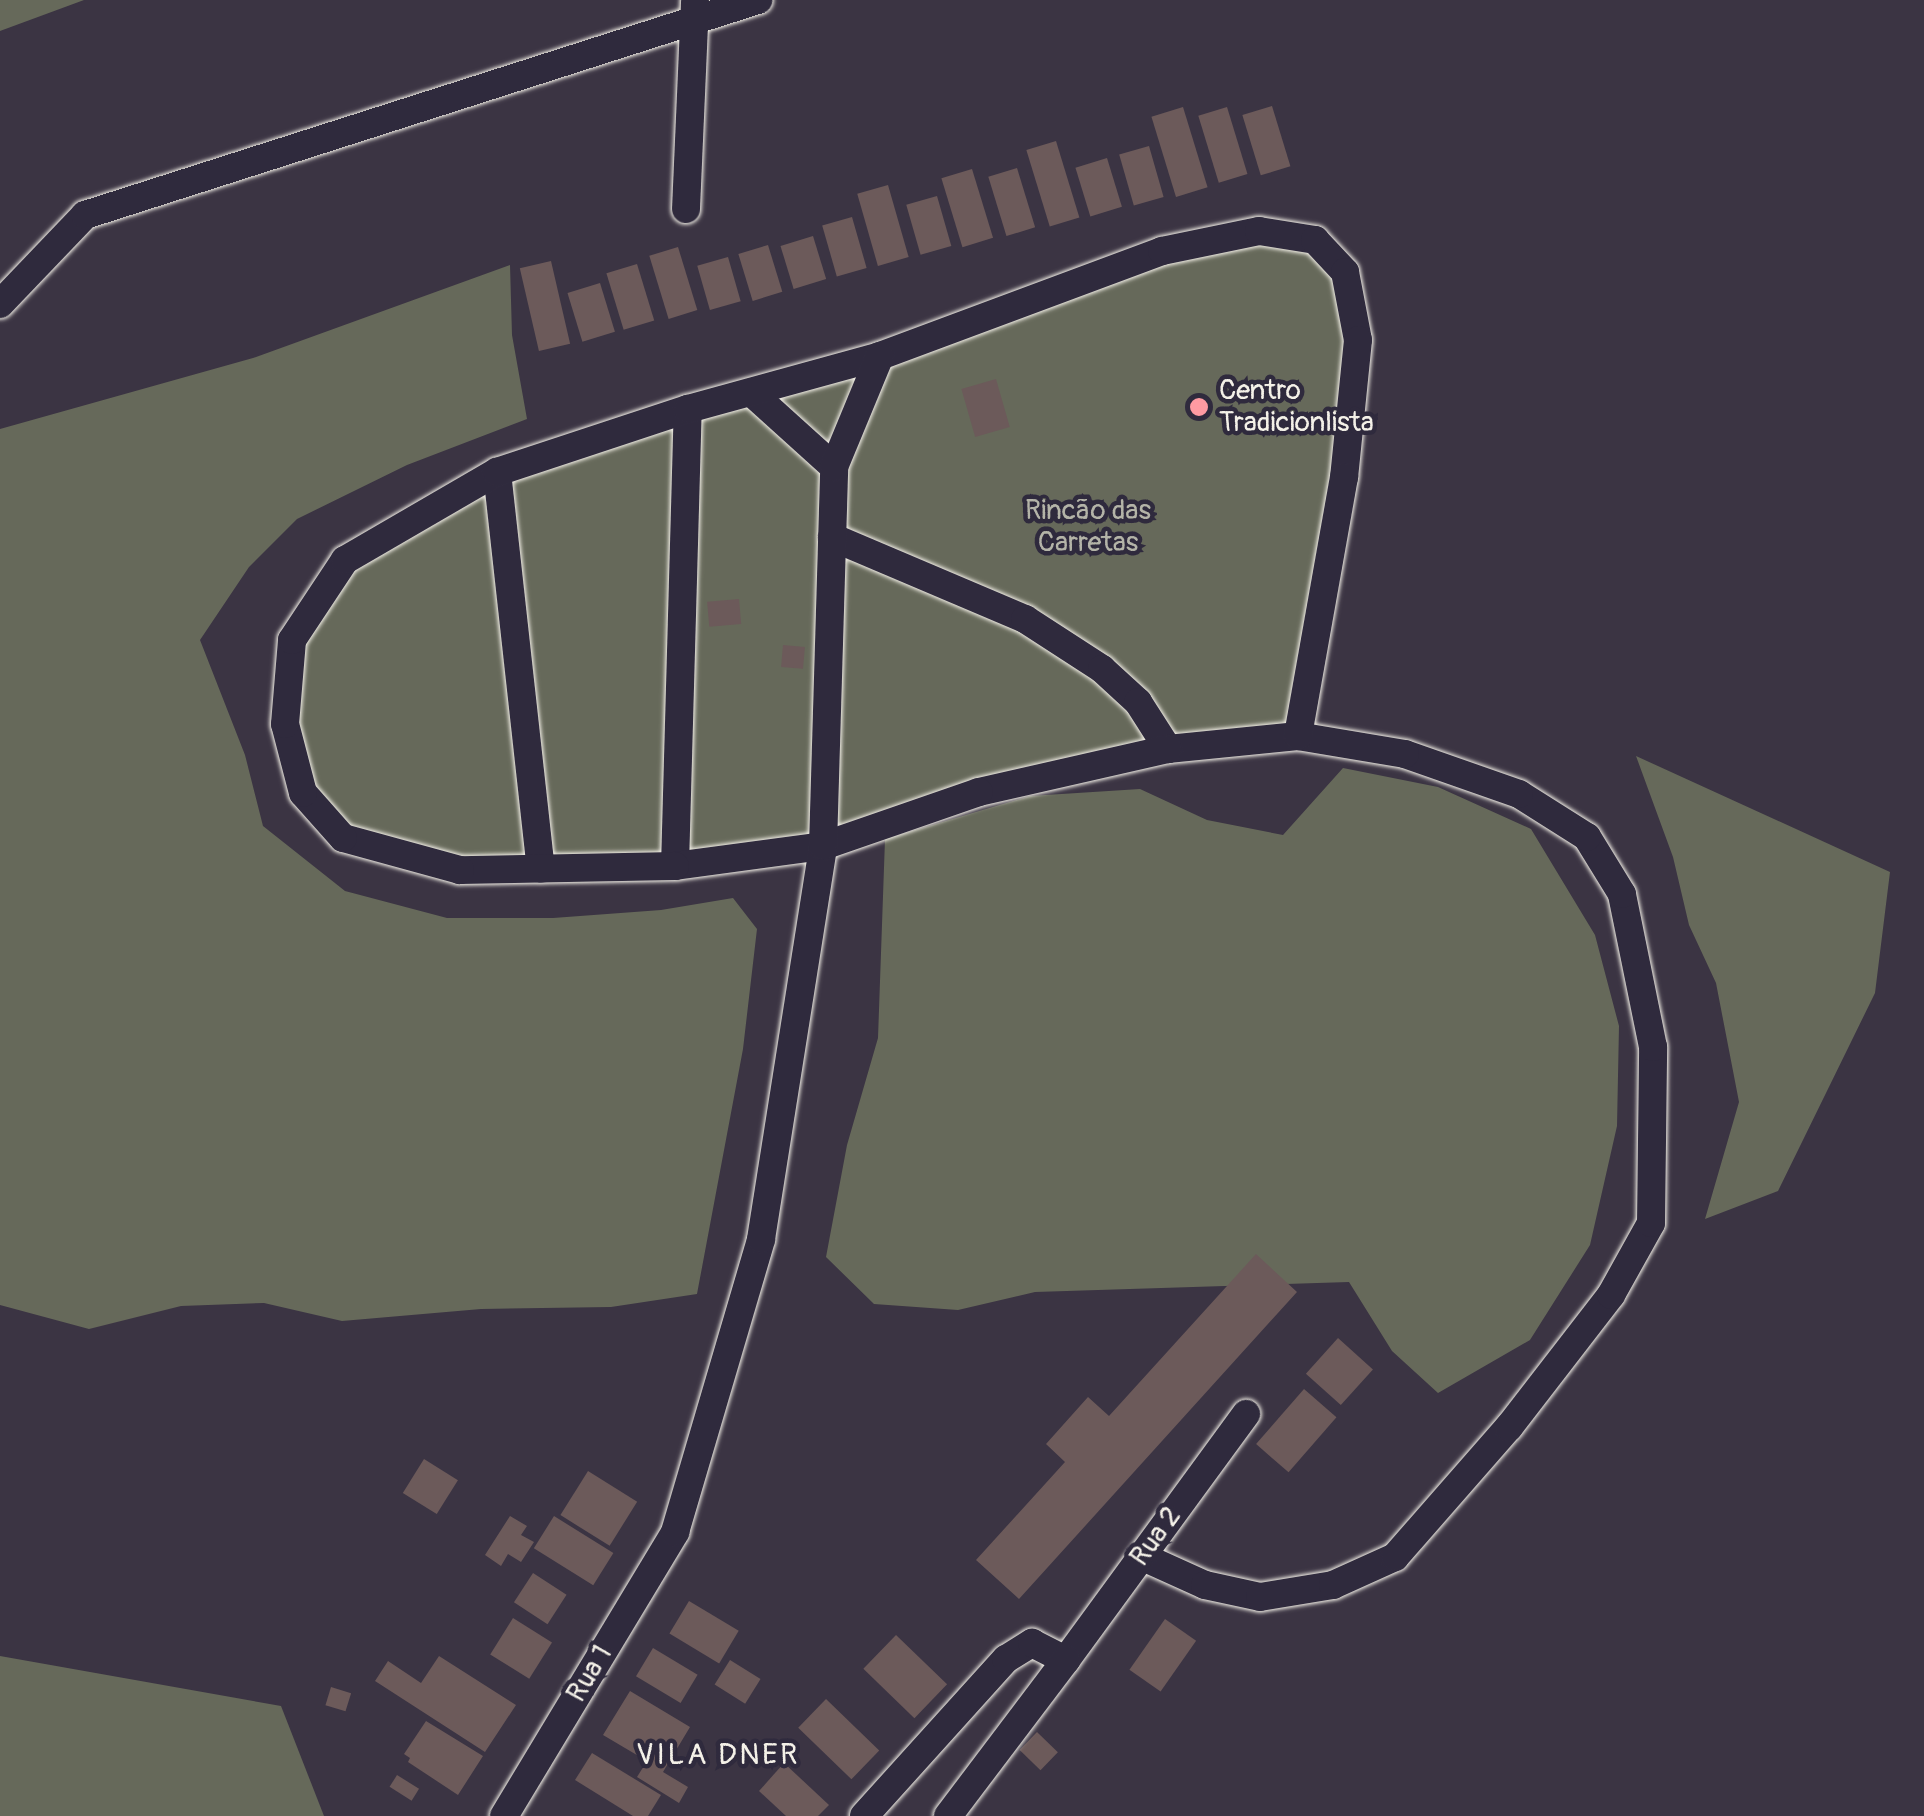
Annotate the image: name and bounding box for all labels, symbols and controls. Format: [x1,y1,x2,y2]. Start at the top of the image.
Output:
place label: Centro Tradicionlista [1219,374,1374,440]
marker: Centro Tradicionlista [1188,396,1210,418]
park label: Rincão das Carretas [1025,494,1151,560]
street label: Rua 2 [1123,1501,1189,1573]
street label: Rua 1 [560,1639,620,1709]
district label: VILA DNER [636,1737,800,1773]

